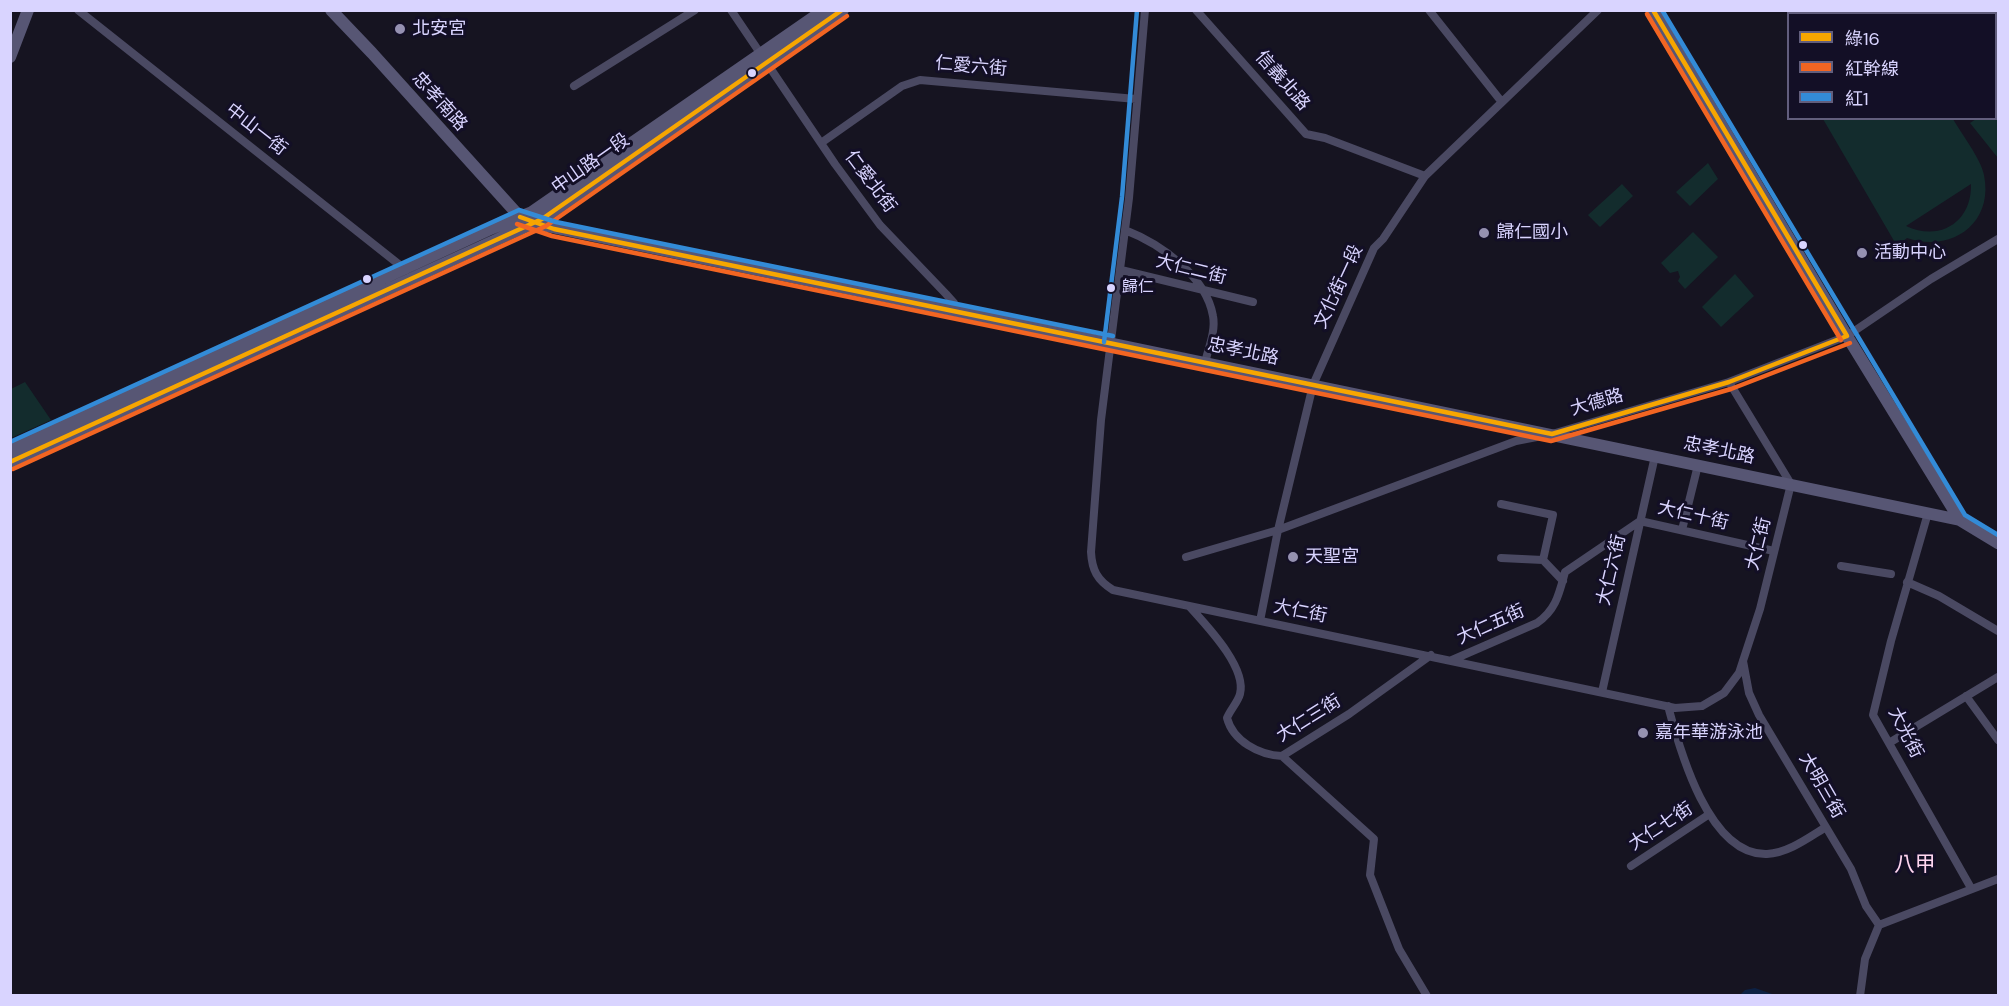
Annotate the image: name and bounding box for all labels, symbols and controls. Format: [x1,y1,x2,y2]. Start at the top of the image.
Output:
legend [1787,12,1997,120]
place label: 北安宮 [412,18,466,40]
marker: 北安宮 [393,22,407,36]
text: 綠16 [1845,27,1880,51]
street label: 信義北路 [1250,47,1314,115]
street label: 仁愛六街 [934,53,1008,81]
text: 紅幹線 [1845,57,1899,81]
unlabelled marker [746,67,758,79]
street label: 忠孝南路 [407,68,471,136]
text: 紅1 [1845,87,1869,111]
street label: 中山一街 [221,99,291,161]
street label: 中山路一段 [548,129,634,199]
street label: 仁愛北街 [840,147,900,217]
place label: 歸仁國小 [1496,222,1568,244]
marker: 歸仁國小 [1477,226,1491,240]
unlabelled marker [1797,239,1809,251]
street label: 文化街一段 [1310,242,1368,332]
place label: 活動中心 [1874,242,1946,264]
marker: 活動中心 [1855,246,1869,260]
street label: 大仁二街 [1153,251,1229,289]
unlabelled marker [361,273,373,285]
place label: 歸仁 [1122,278,1154,298]
marker: 歸仁 [1105,282,1117,294]
street label: 忠孝北路 [1206,334,1280,370]
street label: 大德路 [1568,385,1626,421]
street label: 忠孝北路 [1682,433,1756,469]
street label: 大仁十街 [1655,497,1731,535]
street label: 大仁街 [1742,515,1776,573]
street label: 大仁六街 [1593,532,1631,608]
place label: 天聖宮 [1305,546,1359,568]
marker: 天聖宮 [1286,550,1300,564]
street label: 大仁街 [1271,596,1329,628]
street label: 大仁五街 [1454,600,1528,650]
street label: 大仁三街 [1273,691,1345,747]
street label: 大光街 [1883,704,1927,762]
place label: 嘉年華游泳池 [1655,722,1763,744]
marker: 嘉年華游泳池 [1636,726,1650,740]
street label: 大明三街 [1794,749,1848,823]
street label: 大仁七街 [1625,798,1697,856]
district label: 八甲 [1894,852,1936,878]

